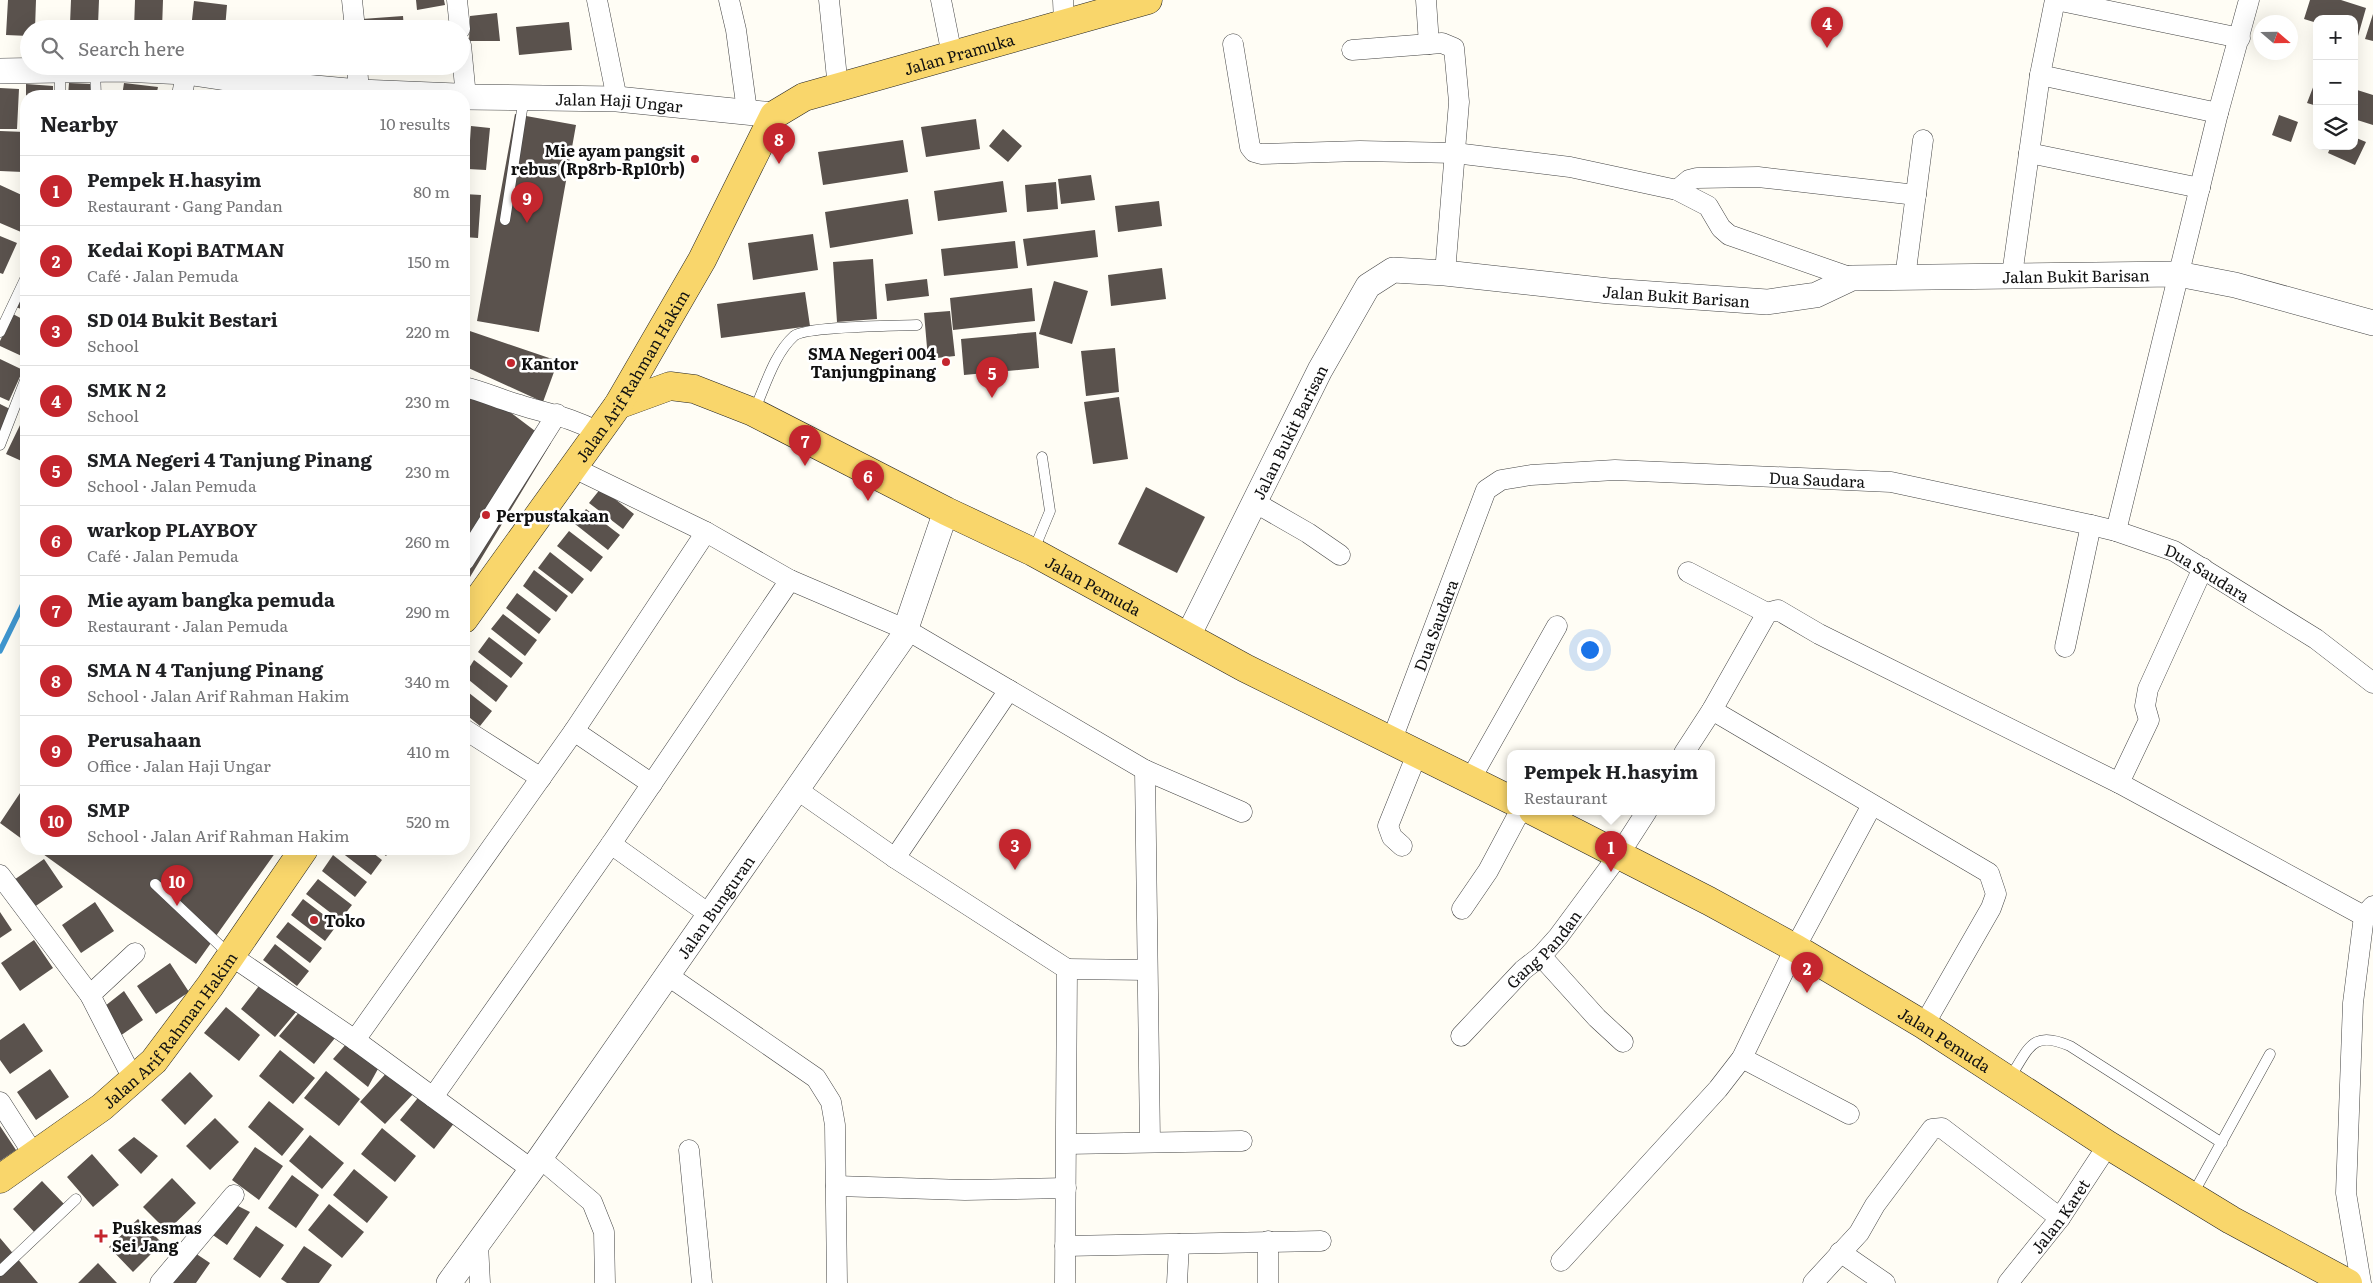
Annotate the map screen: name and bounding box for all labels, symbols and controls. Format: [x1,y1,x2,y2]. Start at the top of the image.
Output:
pin: 4 [1811,7,1843,48]
north arrow [2253,15,2298,60]
map controls [2313,15,2358,150]
button: + [2313,15,2358,60]
search box [20,20,470,75]
street label: Jalan Pramuka [901,26,1017,80]
icon: search [38,34,66,62]
text: Search here [78,34,185,62]
button: − [2313,60,2358,105]
street label: Jalan Haji Ungar [555,86,684,118]
button: layers [2313,105,2358,150]
text: Nearby [40,107,118,138]
text: 10 results [380,111,450,135]
pin: 8 [763,123,795,164]
place label: Mie ayam pangsit rebus (Rp8rb-Rp10rb) [511,138,685,180]
marker: Mie ayam pangsit rebus (Rp8rb-Rp10rb) [689,153,701,165]
text: Pempek H.hasyim [87,165,261,193]
text: 1 [53,179,59,203]
text: 80 m [413,179,450,203]
pin: 9 [511,182,543,223]
text: Restaurant · Gang Pandan [87,193,283,217]
text: Kedai Kopi BATMAN [87,235,285,263]
text: 2 [52,249,60,273]
text: 150 m [407,249,450,273]
street label: Jalan Bukit Barisan [2002,262,2150,288]
text: Café · Jalan Pemuda [87,263,239,287]
street label: Jalan Bukit Barisan [1601,278,1751,313]
street label: Jalan Arif Rahman Hakim [569,284,695,467]
text: SD 014 Bukit Bestari [87,305,278,333]
text: 3 [52,319,60,343]
text: 220 m [406,319,450,343]
text: School [87,333,139,357]
place label: SMA Negeri 004 Tanjungpinang [808,341,936,383]
place label: Kantor [521,351,579,375]
marker: SMA Negeri 004 Tanjungpinang [940,356,952,368]
marker: Kantor [505,357,517,369]
pin: 5 [976,357,1008,398]
street label: Jalan Bukit Barisan [1246,360,1333,503]
text: SMK N 2 [87,375,166,403]
text: 4 [51,389,61,413]
text: 230 m [405,389,450,413]
text: School [87,403,139,427]
pin: 7 [789,425,821,466]
text: SMA Negeri 4 Tanjung Pinang [87,445,372,473]
text: 5 [52,459,60,483]
text: 230 m [405,459,450,483]
pin: 6 [852,460,884,501]
street label: Dua Saudara [1768,465,1866,493]
text: School · Jalan Pemuda [87,473,257,497]
place label: Perpustakaan [496,503,609,527]
marker: Perpustakaan [480,509,492,521]
text: warkop PLAYBOY [87,515,257,543]
text: 6 [51,529,61,553]
text: 260 m [405,529,450,553]
street label: Dua Saudara [2162,537,2255,607]
text: Café · Jalan Pemuda [87,543,239,567]
street label: Jalan Pemuda [1041,549,1146,621]
street label: Dua Saudara [1407,575,1463,674]
text: Mie ayam bangka pemuda [87,585,335,613]
text: 7 [52,599,60,623]
text: 290 m [406,599,450,623]
text: Restaurant · Jalan Pemuda [87,613,288,637]
your location [1577,637,1603,663]
text: SMA N 4 Tanjung Pinang [87,655,323,683]
text: 8 [51,669,61,693]
text: 340 m [405,669,450,693]
text: School · Jalan Arif Rahman Hakim [87,683,350,707]
text: Perusahaan [87,725,201,753]
text: 9 [51,739,61,763]
text: 410 m [407,739,450,763]
popup [1507,750,1715,815]
text: Office · Jalan Haji Ungar [87,753,271,777]
text: Pempek H.hasyim [1524,757,1698,785]
text: Restaurant [1524,785,1607,809]
text: SMP [87,795,130,823]
text: 10 [48,809,64,833]
text: 520 m [406,809,450,833]
text: School · Jalan Arif Rahman Hakim [87,823,350,847]
pin: 3 [999,829,1031,870]
pin: 1 [1595,831,1627,872]
street label: Jalan Bunguran [671,850,760,963]
pin: 10 [161,865,193,906]
street label: Gang Pandan [1500,904,1587,993]
place label: Toko [324,908,365,932]
marker: Toko [308,914,320,926]
street label: Jalan Arif Rahman Hakim [97,946,243,1114]
pin: 2 [1791,952,1823,993]
street label: Jalan Pemuda [1894,1000,1996,1078]
street label: Jalan Karet [2025,1173,2095,1258]
place label: Puskesmas Sei Jang [112,1215,202,1257]
marker: Puskesmas Sei Jang [94,1229,108,1243]

